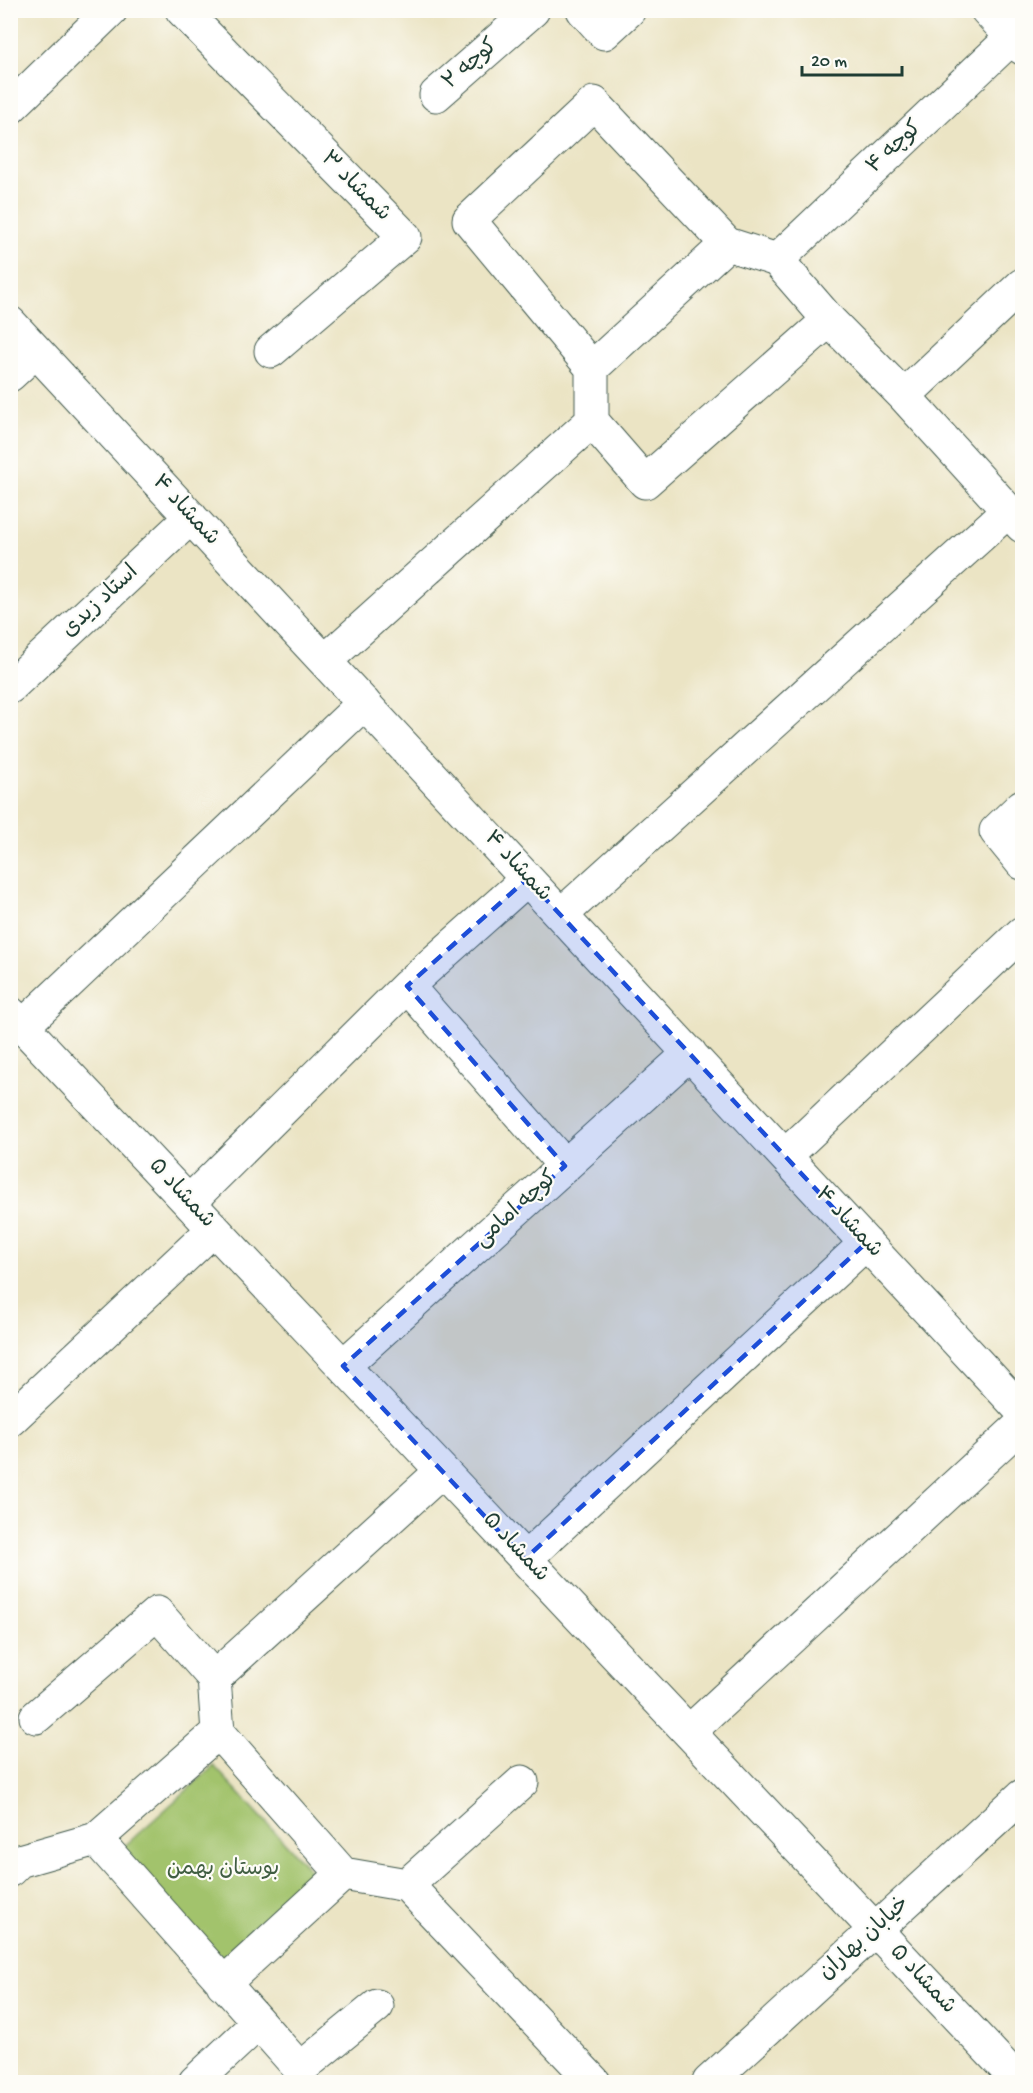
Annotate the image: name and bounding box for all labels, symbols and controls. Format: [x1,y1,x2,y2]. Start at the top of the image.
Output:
street label: کوچه ۲ [438,34,504,96]
scale bar [802,39,902,77]
text: 20 m [811,52,847,73]
street label: کوچه ۴ [862,116,928,180]
street label: شمشاد ۳ [314,146,396,228]
street label: شمشاد ۴ [146,470,224,552]
street label: استاد زیدی [57,560,145,644]
street label: شمشاد ۴ [478,826,556,908]
street label: شمشاد ۵ [142,1154,220,1234]
street label: کوچه امامی [470,1166,564,1254]
street label: شمشاد ۴ [809,1182,887,1264]
street label: شمشاد ۵ [476,1508,554,1588]
park label: بوستان بهمن [167,1857,279,1883]
street label: خیابان بهاران [814,1892,916,1986]
street label: شمشاد ۵ [883,1940,961,2020]

